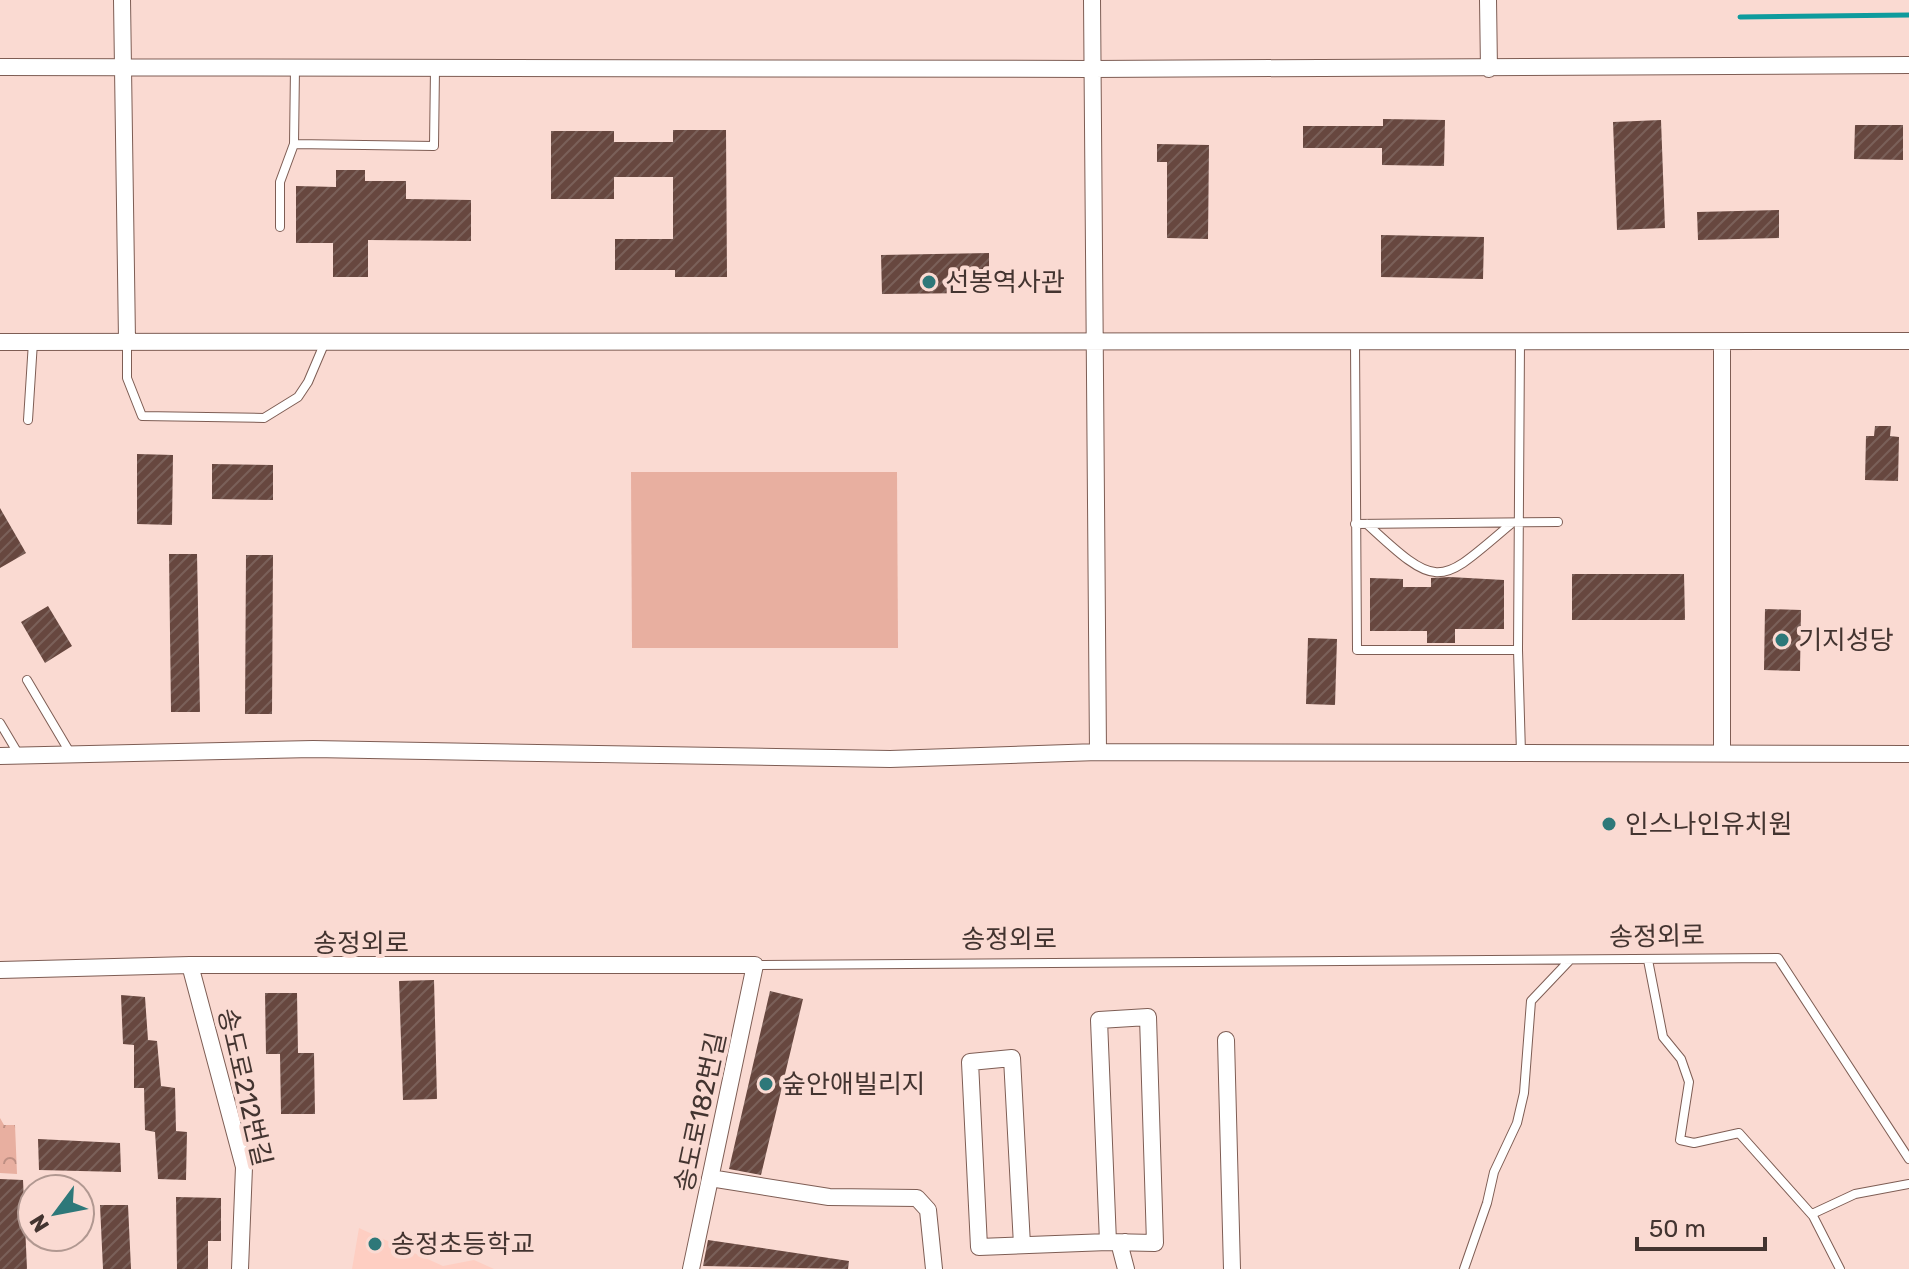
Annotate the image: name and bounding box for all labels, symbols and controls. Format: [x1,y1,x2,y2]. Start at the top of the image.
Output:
place label: 선봉역사관 [945,267,1065,298]
marker: 선봉역사관 [920,273,938,291]
place label: 기지성당 [1798,625,1894,656]
marker: 기지성당 [1773,631,1791,649]
place label: 인스나인유치원 [1625,809,1792,840]
marker: 인스나인유치원 [1600,815,1618,833]
street label: 송정외로 [1609,920,1705,953]
street label: 송정외로 [961,924,1057,955]
street label: 송정외로 [313,928,409,959]
street label: 송도로212번길 [211,1005,278,1169]
street label: 송도로182번길 [668,1029,733,1195]
place label: 숲안애빌리지 [782,1069,926,1100]
marker: 숲안애빌리지 [757,1075,775,1093]
north arrow [16,1173,96,1253]
scale bar [1637,1201,1765,1251]
text: N [24,1209,55,1237]
text: 50 m [1649,1215,1706,1243]
place label: 송정초등학교 [391,1229,535,1260]
marker: 송정초등학교 [366,1235,384,1253]

